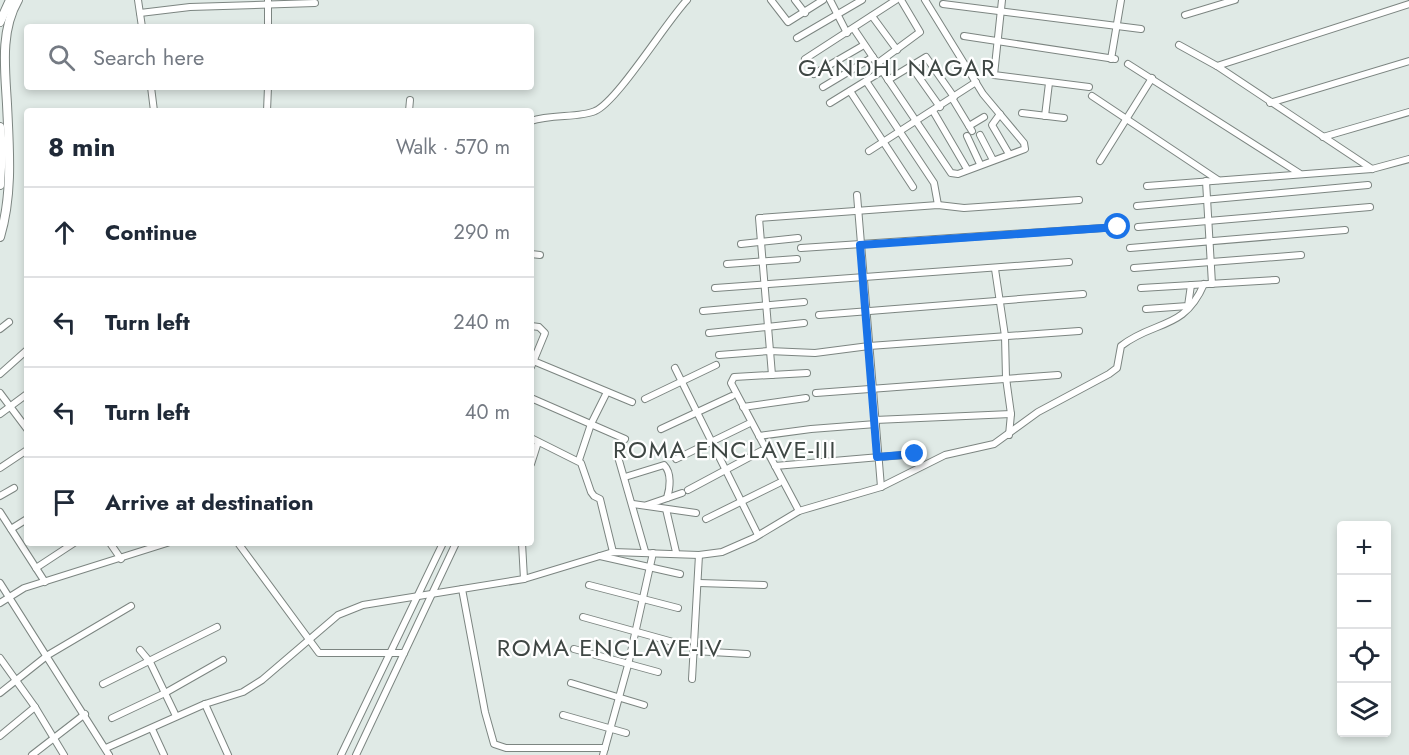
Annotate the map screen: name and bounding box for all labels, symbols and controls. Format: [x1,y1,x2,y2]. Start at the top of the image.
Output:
search box [24,24,534,90]
icon: search [45,41,78,74]
text: Search here [93,41,204,73]
district label: GANDHI NAGAR [798,50,996,85]
text: 8 min [48,128,116,166]
text: Walk · 570 m [396,133,510,162]
route start [1104,213,1130,239]
icon: ahead [48,216,81,249]
text: Continue [105,216,197,248]
text: 290 m [454,218,510,247]
icon: left [48,306,81,339]
text: Turn left [105,306,190,338]
text: 240 m [453,308,510,337]
icon: left [48,396,81,429]
text: Turn left [105,396,190,428]
text: 40 m [465,398,510,427]
district label: ROMA ENCLAVE-III [613,432,837,467]
route end [901,440,927,466]
icon: arrive [48,486,81,519]
text: Arrive at destination [105,486,314,518]
map controls [1337,521,1391,737]
button: + [1337,521,1391,575]
button: − [1337,575,1391,629]
button: locate [1337,629,1391,683]
district label: ROMA ENCLAVE-IV [497,630,723,665]
button: layers [1337,683,1391,737]

